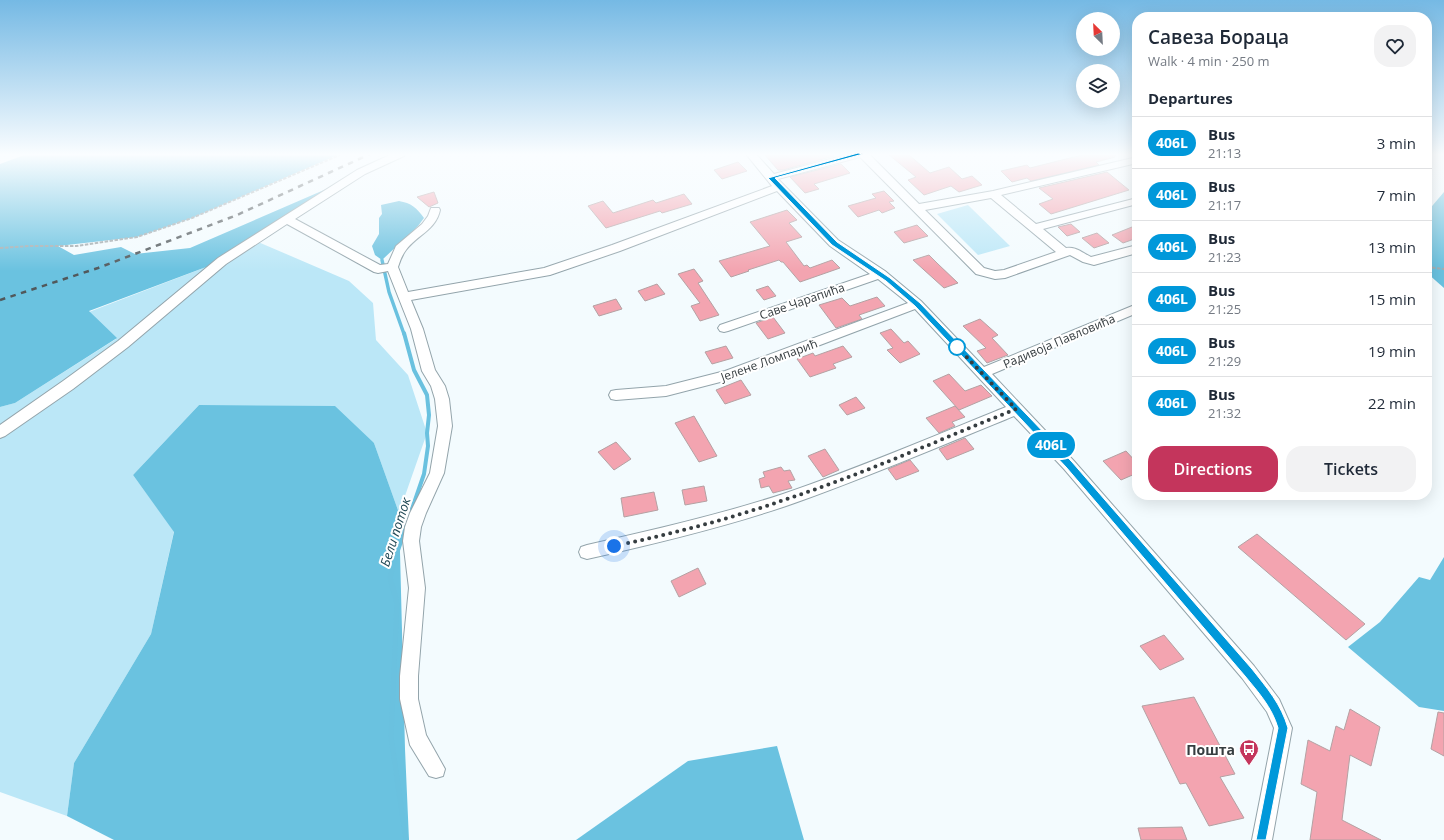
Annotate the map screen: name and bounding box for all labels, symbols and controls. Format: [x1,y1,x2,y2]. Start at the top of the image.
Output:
north arrow [1076,12,1120,56]
map controls [1076,12,1120,108]
text: Савеза Бораца [1148,24,1289,50]
button: heart [1374,25,1416,67]
text: Walk · 4 min · 250 m [1148,52,1270,70]
button: layers [1076,64,1120,108]
text: Departures [1148,88,1233,108]
text: Bus [1208,124,1235,144]
text: 406L [1156,133,1188,152]
text: 3 min [1377,133,1416,153]
text: 21:13 [1208,144,1241,162]
text: Bus [1208,176,1235,196]
text: 406L [1156,185,1188,204]
text: 7 min [1377,185,1416,205]
text: 21:17 [1208,196,1241,214]
text: Bus [1208,228,1235,248]
text: 406L [1156,237,1188,256]
text: 13 min [1368,237,1416,257]
text: 21:23 [1208,248,1241,266]
street label: Саве Чарапића [757,278,847,324]
text: Bus [1208,280,1235,300]
text: 406L [1156,289,1188,308]
text: 15 min [1368,289,1416,309]
text: 21:25 [1208,300,1241,318]
street label: Радивоја Павловића [1000,310,1118,372]
text: Bus [1208,332,1235,352]
street label: Јелене Ломпарић [717,335,820,386]
unlabelled marker [948,338,966,356]
text: 406L [1156,341,1188,360]
text: 19 min [1368,341,1416,361]
text: 21:29 [1208,352,1241,370]
text: Bus [1208,384,1235,404]
text: 406L [1156,393,1188,412]
text: 22 min [1368,393,1416,413]
text: 21:32 [1208,404,1241,422]
line badge: 406L [1023,432,1079,458]
text: 406L [1035,435,1067,454]
button: Directions [1148,446,1278,492]
button: Tickets [1286,446,1416,492]
water label: Бели поток [375,495,415,569]
your location [604,536,624,556]
bus stop icon: Пошта [1238,738,1260,766]
place label: Пошта [1186,740,1235,759]

